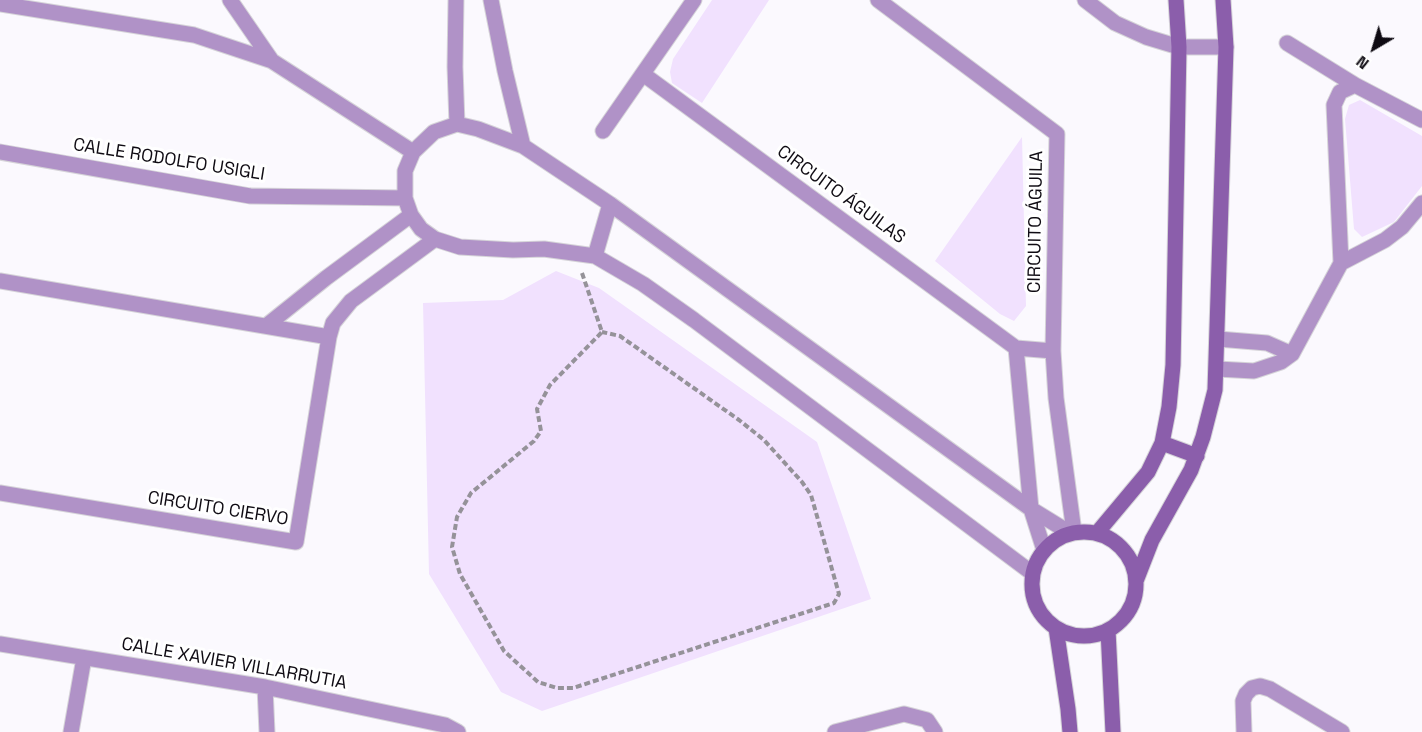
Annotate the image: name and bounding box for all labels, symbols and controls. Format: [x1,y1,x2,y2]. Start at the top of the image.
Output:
north arrow [1344,18,1404,78]
text: N [1352,51,1373,74]
street label: CALLE RODOLFO USIGLI [72,134,266,186]
street label: CIRCUITO ÁGUILAS [773,141,909,249]
street label: CIRCUITO ÁGUILA [1024,151,1048,293]
street label: CIRCUITO CIERVO [146,487,290,531]
street label: CALLE XAVIER VILLARRUTIA [120,634,348,694]

